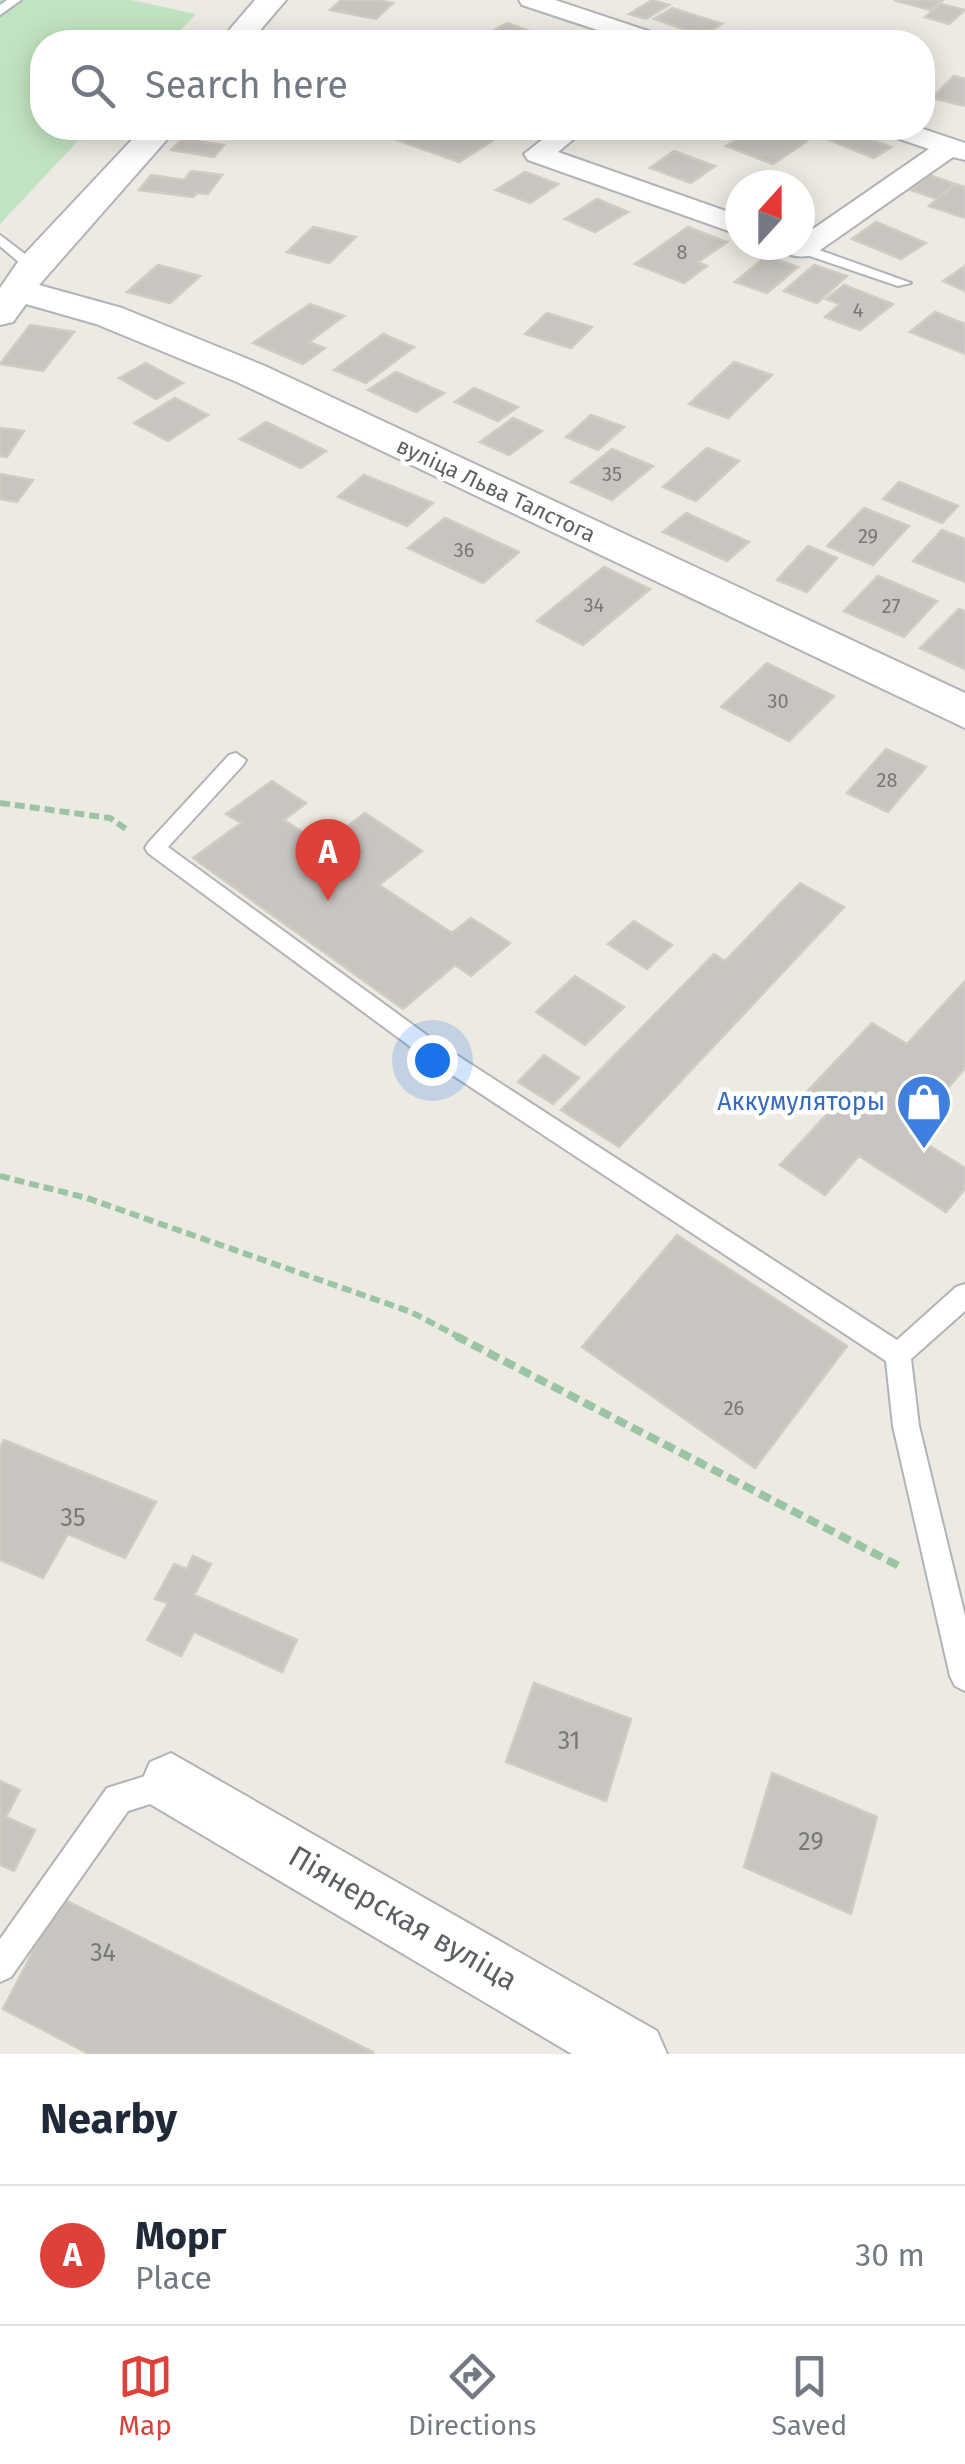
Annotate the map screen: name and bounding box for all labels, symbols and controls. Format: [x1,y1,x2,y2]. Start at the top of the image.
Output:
search box [30,30,935,140]
icon: search [65,58,120,113]
text: Search here [145,62,348,108]
north arrow [725,170,815,260]
house number: 8 [676,240,688,264]
house number: 4 [853,298,864,322]
street label: вуліца Льва Талстога [392,432,600,548]
house number: 35 [602,462,622,486]
house number: 29 [858,524,878,548]
house number: 36 [454,538,474,562]
house number: 34 [584,593,605,617]
house number: 27 [882,594,900,618]
house number: 30 [767,689,789,713]
house number: 28 [877,768,897,792]
pin: A [296,818,360,901]
your location [407,1035,458,1086]
shop icon: Аккумуляторы [894,1072,954,1151]
place label: Аккумуляторы [717,1087,885,1117]
house number: 26 [724,1396,744,1420]
house number: 35 [60,1503,86,1533]
house number: 31 [558,1726,580,1756]
house number: 29 [798,1827,824,1857]
street label: Піянерская вуліца [282,1838,524,1998]
house number: 34 [90,1938,116,1968]
text: Nearby [40,2094,177,2144]
text: Морг [135,2213,226,2259]
text: A [63,2236,82,2274]
text: 30 m [855,2236,925,2274]
text: Place [135,2259,212,2297]
tab: Map [118,2349,173,2442]
tab: Directions [408,2349,536,2442]
tab: Saved [772,2349,847,2442]

